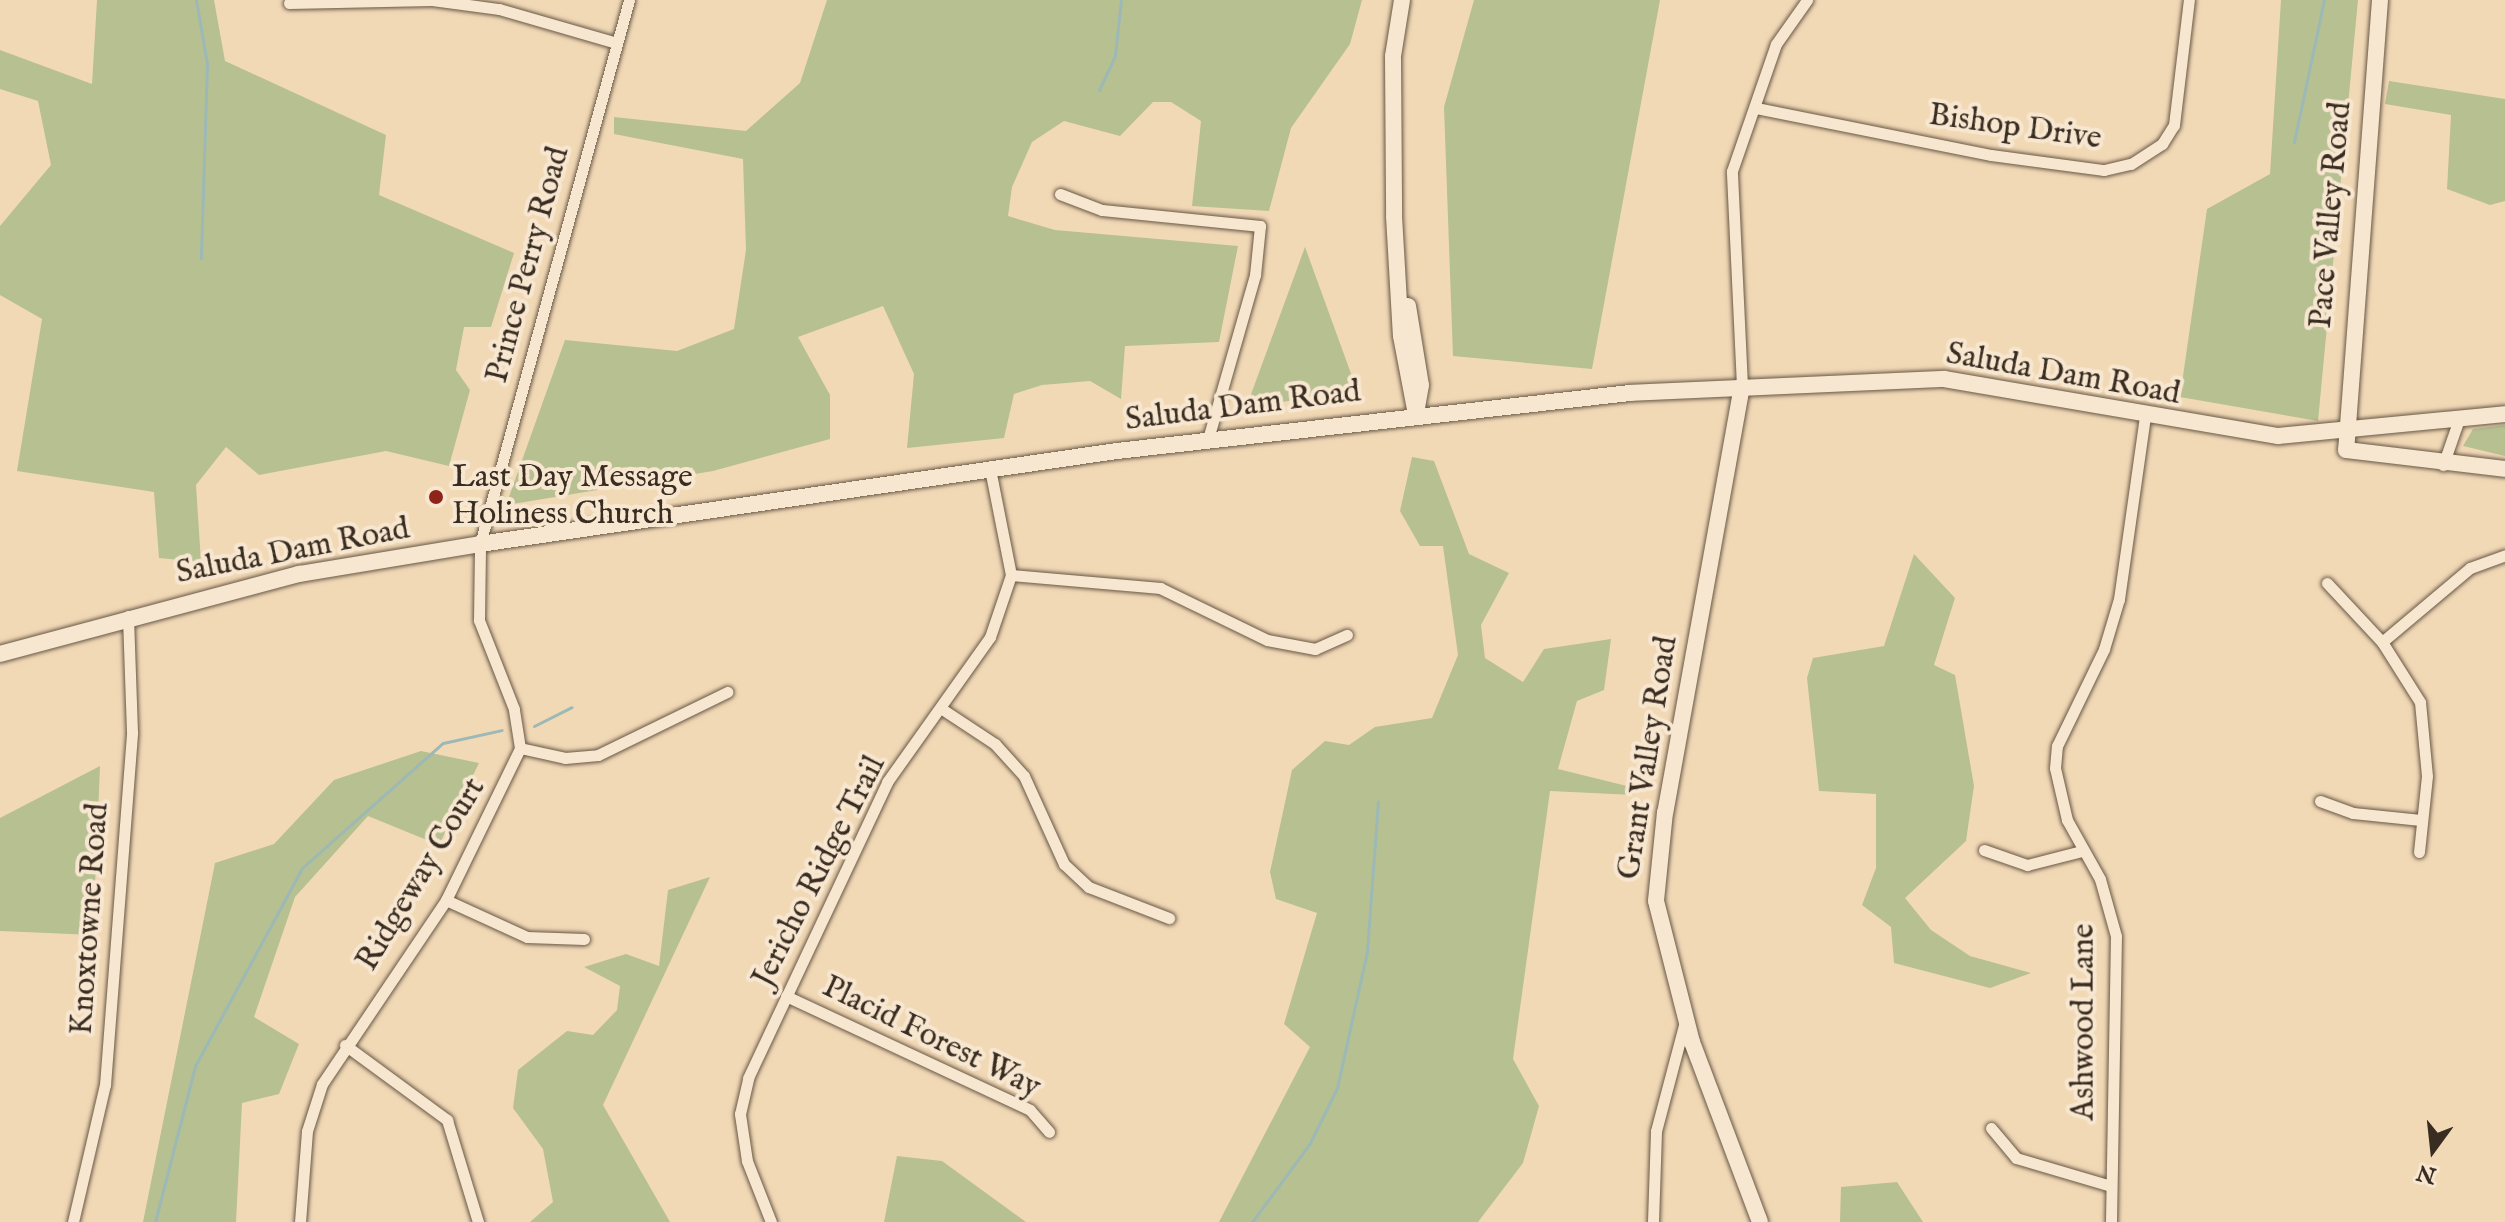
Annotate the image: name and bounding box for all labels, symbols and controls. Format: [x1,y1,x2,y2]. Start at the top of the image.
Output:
street label: Bishop Drive [1926,97,2104,159]
street label: Pace Valley Road [2303,100,2361,330]
street label: Prince Perry Road [479,143,579,387]
street label: Saluda Dam Road [1943,336,2183,414]
street label: Saluda Dam Road [1123,374,1363,440]
place label: Last Day Message Holiness Church [452,460,693,535]
marker: Last Day Message Holiness Church [427,488,445,506]
street label: Saluda Dam Road [173,511,413,593]
street label: Grant Valley Road [1611,634,1687,882]
street label: Jericho Ridge Trail [745,750,895,994]
street label: Ridgeway Court [349,772,495,978]
street label: Knoxtowne Road [64,802,118,1036]
street label: Ashwood Lane [2066,923,2104,1121]
street label: Placid Forest Way [816,969,1046,1107]
north arrow [2393,1110,2473,1190]
text: N [2414,1157,2440,1189]

